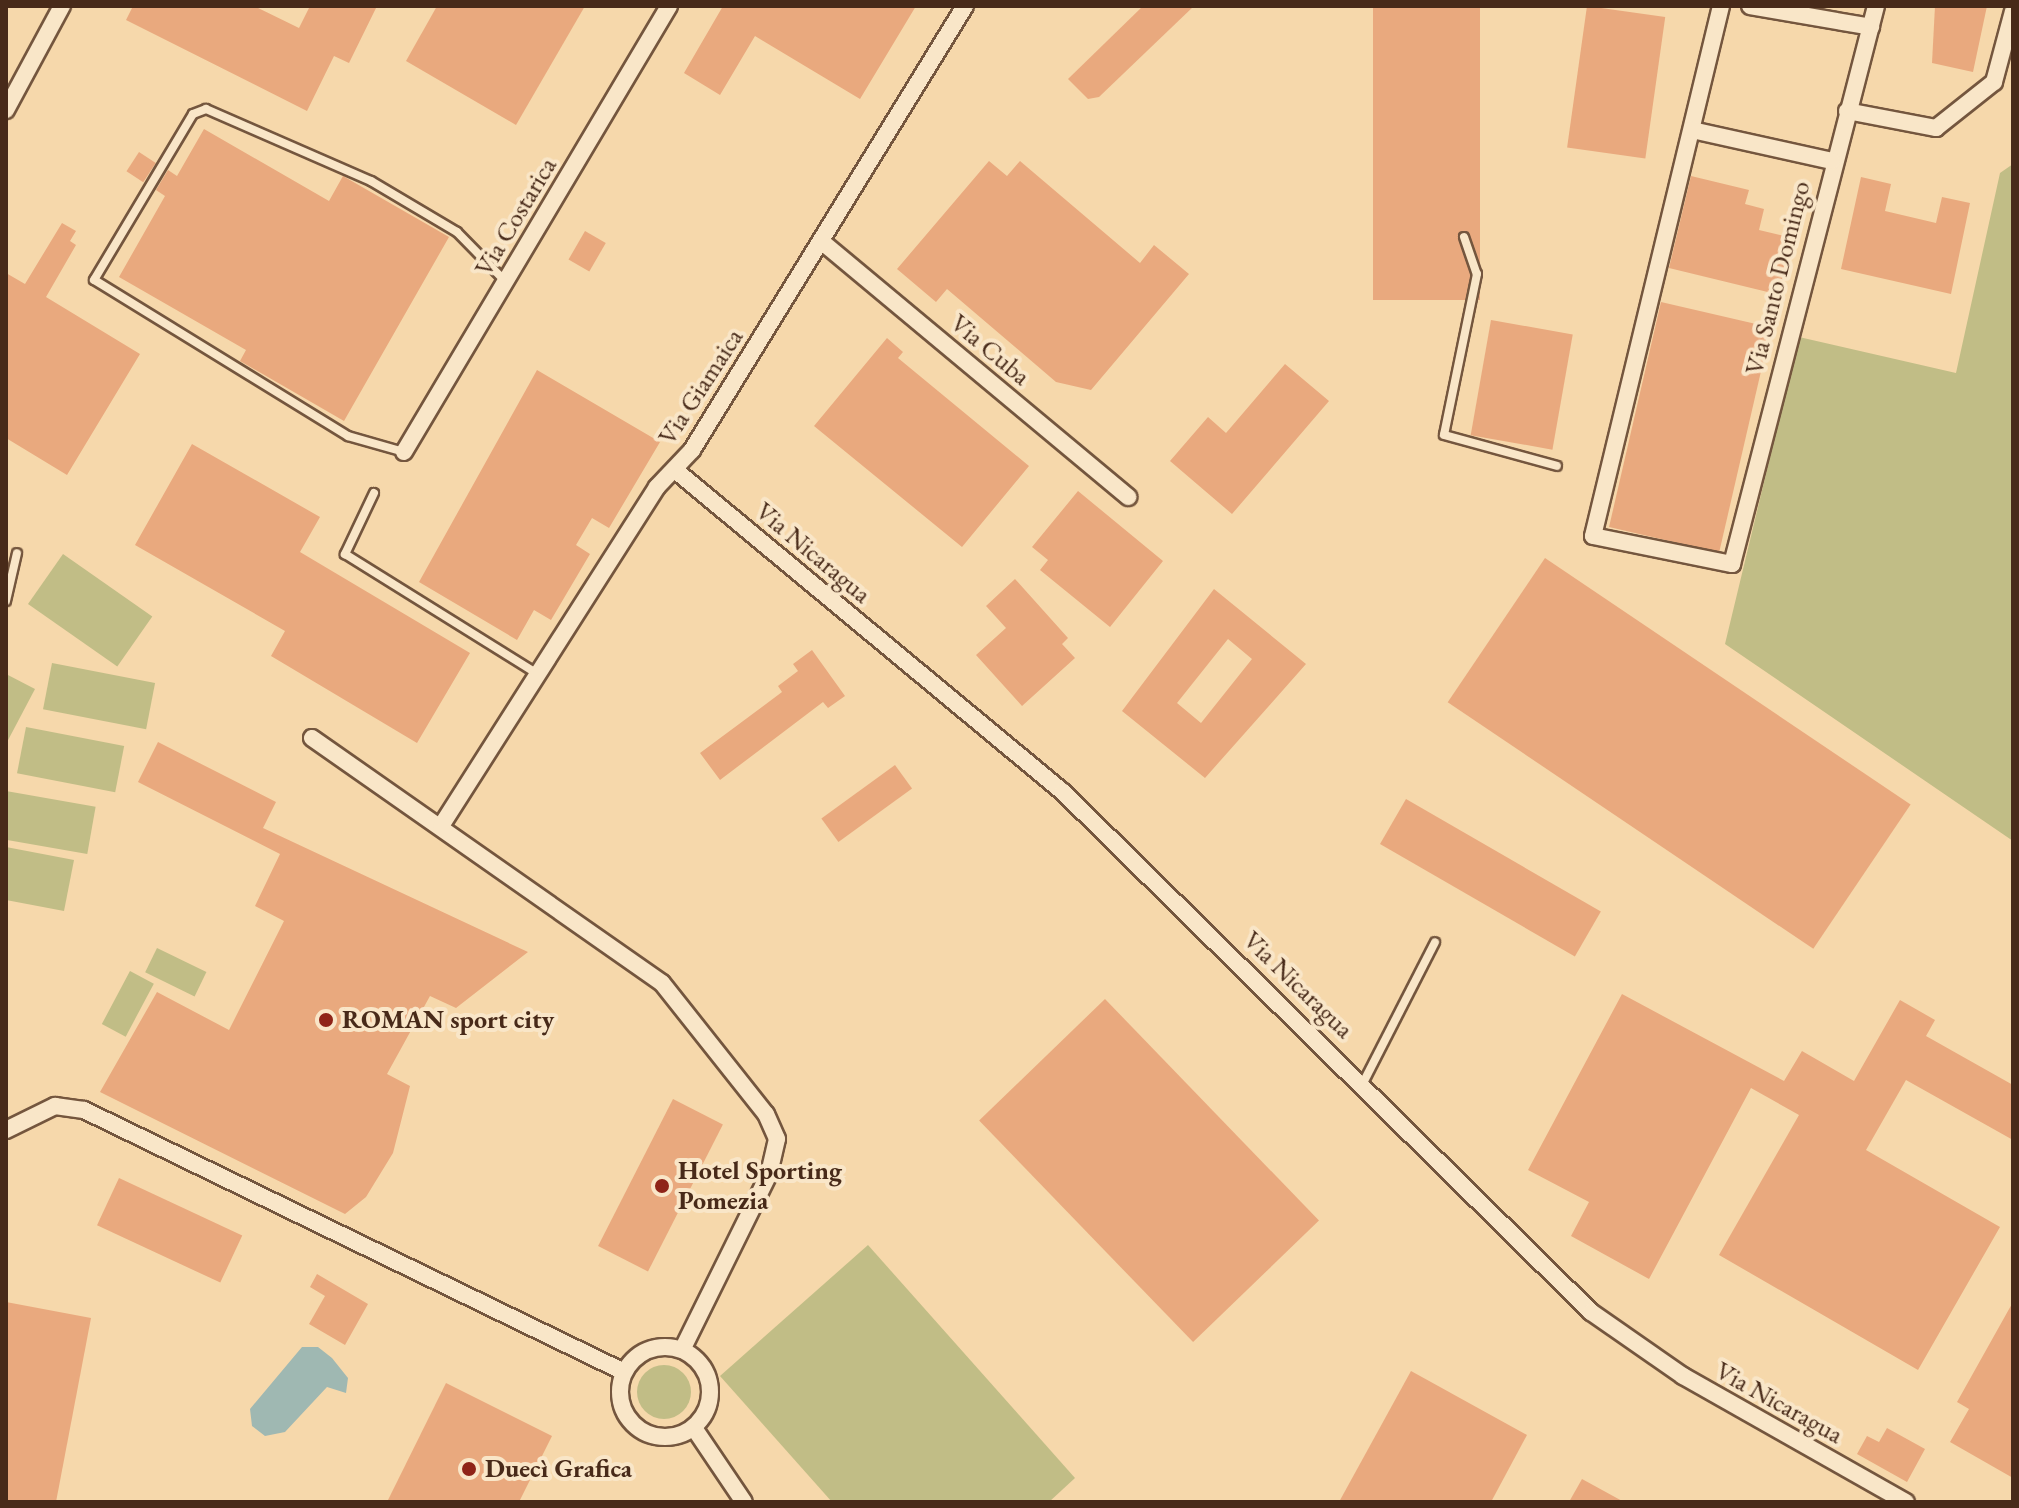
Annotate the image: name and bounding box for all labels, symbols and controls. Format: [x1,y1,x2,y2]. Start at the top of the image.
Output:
street label: Via Costarica [468,152,564,282]
street label: Via Santo Domingo [1739,178,1817,378]
street label: Via Cuba [944,308,1036,392]
street label: Via Giamaica [652,323,750,451]
street label: Via Nicaragua [749,496,877,610]
street label: Via Nicaragua [1236,925,1360,1045]
place label: ROMAN sport city [342,1004,554,1036]
marker: ROMAN sport city [317,1011,335,1029]
place label: Hotel Sporting Pomezia [678,1155,842,1216]
marker: Hotel Sporting Pomezia [653,1177,671,1195]
street label: Via Nicaragua [1710,1355,1848,1451]
place label: Duecì Grafica [485,1453,632,1485]
marker: Duecì Grafica [460,1460,478,1478]

